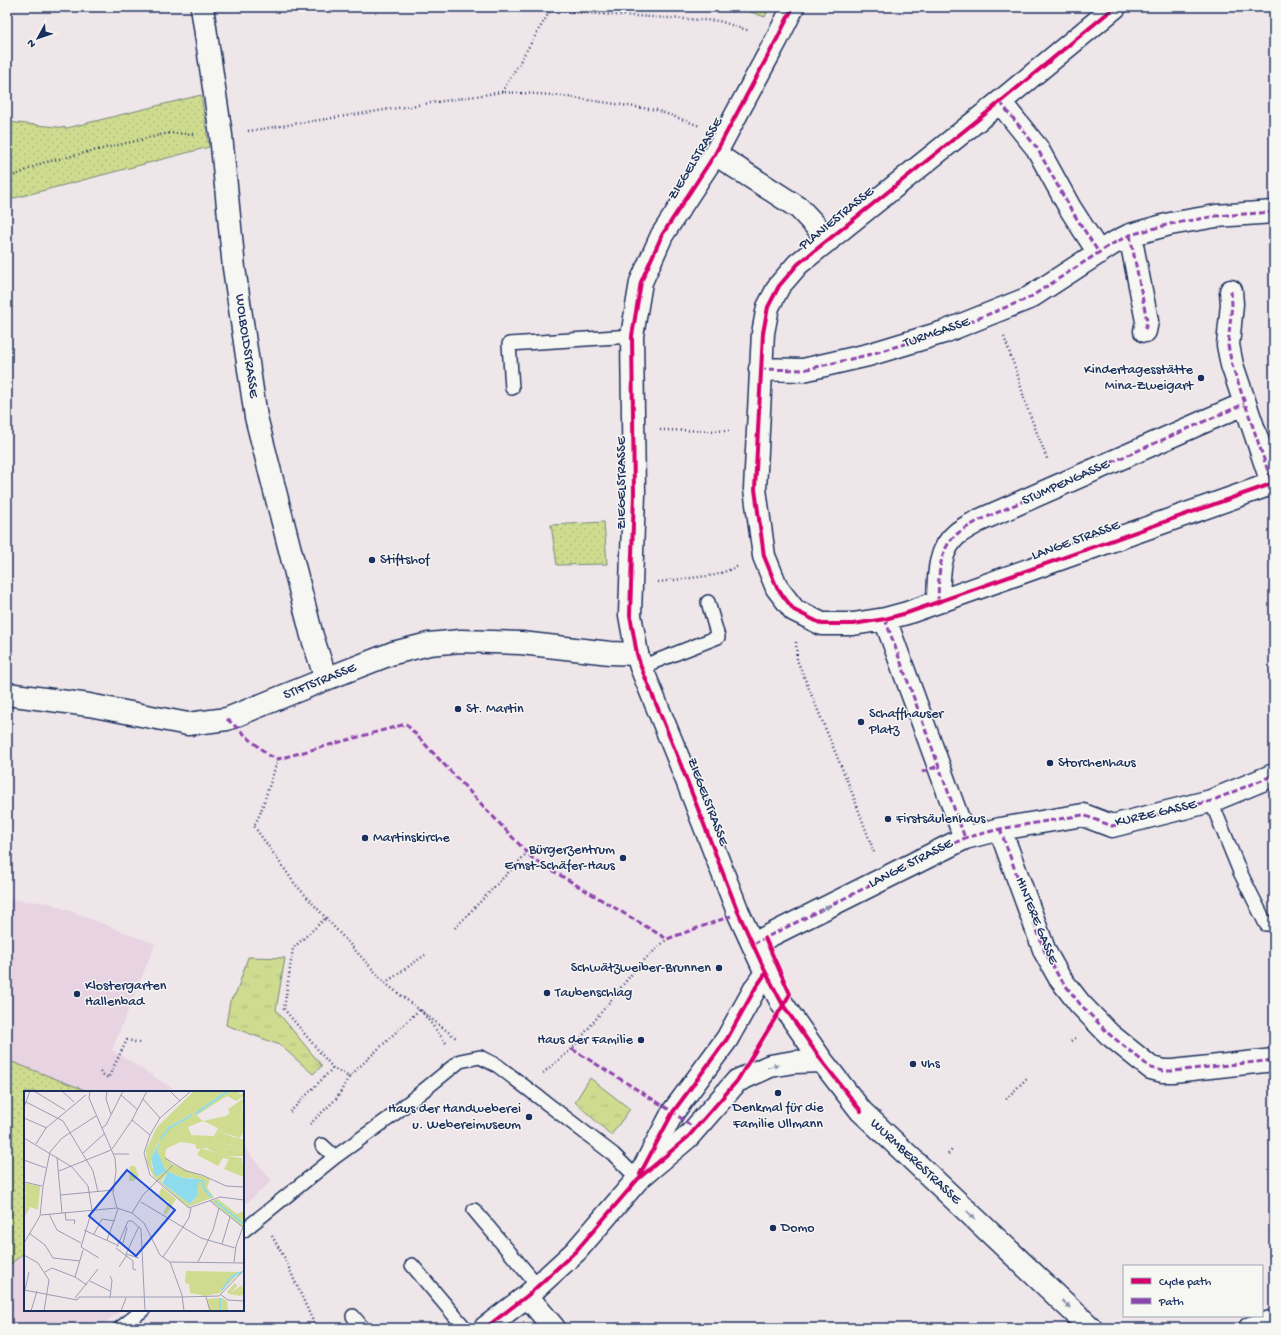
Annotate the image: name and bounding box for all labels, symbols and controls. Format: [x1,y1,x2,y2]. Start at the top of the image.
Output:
north arrow [18,18,58,58]
text: N [25,37,39,50]
street label: ZIEGELSTRASSE [665,114,728,203]
street label: PLANIESTRASSE [795,183,879,255]
street label: WOLBOLDSTRASSE [230,293,262,400]
street label: TURMGASSE [901,313,974,353]
place label: Kindertagesstätte Mina-Zweigart [1084,362,1194,395]
marker: Kindertagesstätte Mina-Zweigart [1196,373,1206,383]
street label: ZIEGELSTRASSE [614,435,631,530]
street label: STUMPENGASSE [1020,456,1114,510]
street label: LANGE STRASSE [1030,517,1124,565]
place label: Stiftshof [380,552,431,569]
marker: Stiftshof [367,555,377,565]
street label: STIFTSTRASSE [281,659,360,704]
place label: St. Martin [466,701,524,718]
marker: St. Martin [453,704,463,714]
place label: Schaffhauser Platz [868,706,944,739]
marker: Schaffhauser Platz [856,717,866,727]
place label: Storchenhaus [1058,755,1136,772]
street label: ZIEGELSTRASSE [682,756,732,850]
marker: Storchenhaus [1045,758,1055,768]
street label: KURZE GASSE [1114,796,1200,832]
place label: Firstsäulenhaus [895,811,986,828]
marker: Firstsäulenhaus [883,814,893,824]
place label: Martinskirche [373,830,451,847]
marker: Martinskirche [360,833,370,843]
street label: LANGE STRASSE [866,835,957,893]
place label: Bürgerzentrum Ernst-Schäfer-Haus [505,842,616,875]
marker: Bürgerzentrum Ernst-Schäfer-Haus [618,853,628,863]
street label: HINTERE GASSE [1011,875,1062,968]
one-way arrow [819,904,831,911]
place label: Schwätzweiber-Brunnen [571,960,711,977]
marker: Schwätzweiber-Brunnen [714,963,724,973]
place label: Klostergarten Hallenbad [85,978,167,1011]
place label: Taubenschlag [554,985,632,1002]
marker: Taubenschlag [542,988,552,998]
marker: Klostergarten Hallenbad [72,989,82,999]
place label: Haus der Familie [537,1032,634,1049]
marker: Haus der Familie [636,1035,646,1045]
place label: vhs [921,1056,941,1073]
marker: vhs [908,1059,918,1069]
one-way arrow [767,1063,779,1069]
marker: Denkmal für die Familie Ullmann [773,1088,783,1098]
inset map [24,1091,244,1311]
place label: Denkmal für die Familie Ullmann [732,1100,824,1133]
place label: Haus der Handweberei u. Webereimuseum [388,1101,521,1134]
marker: Haus der Handweberei u. Webereimuseum [524,1112,534,1122]
street label: WURMBERGSTRASSE [866,1115,965,1209]
one-way arrow [966,1210,976,1220]
place label: Domo [780,1220,815,1237]
marker: Domo [768,1223,778,1233]
legend [1123,1265,1263,1317]
text: Cycle path [1159,1276,1212,1290]
text: Path [1158,1296,1184,1310]
one-way arrow [1061,1299,1070,1308]

